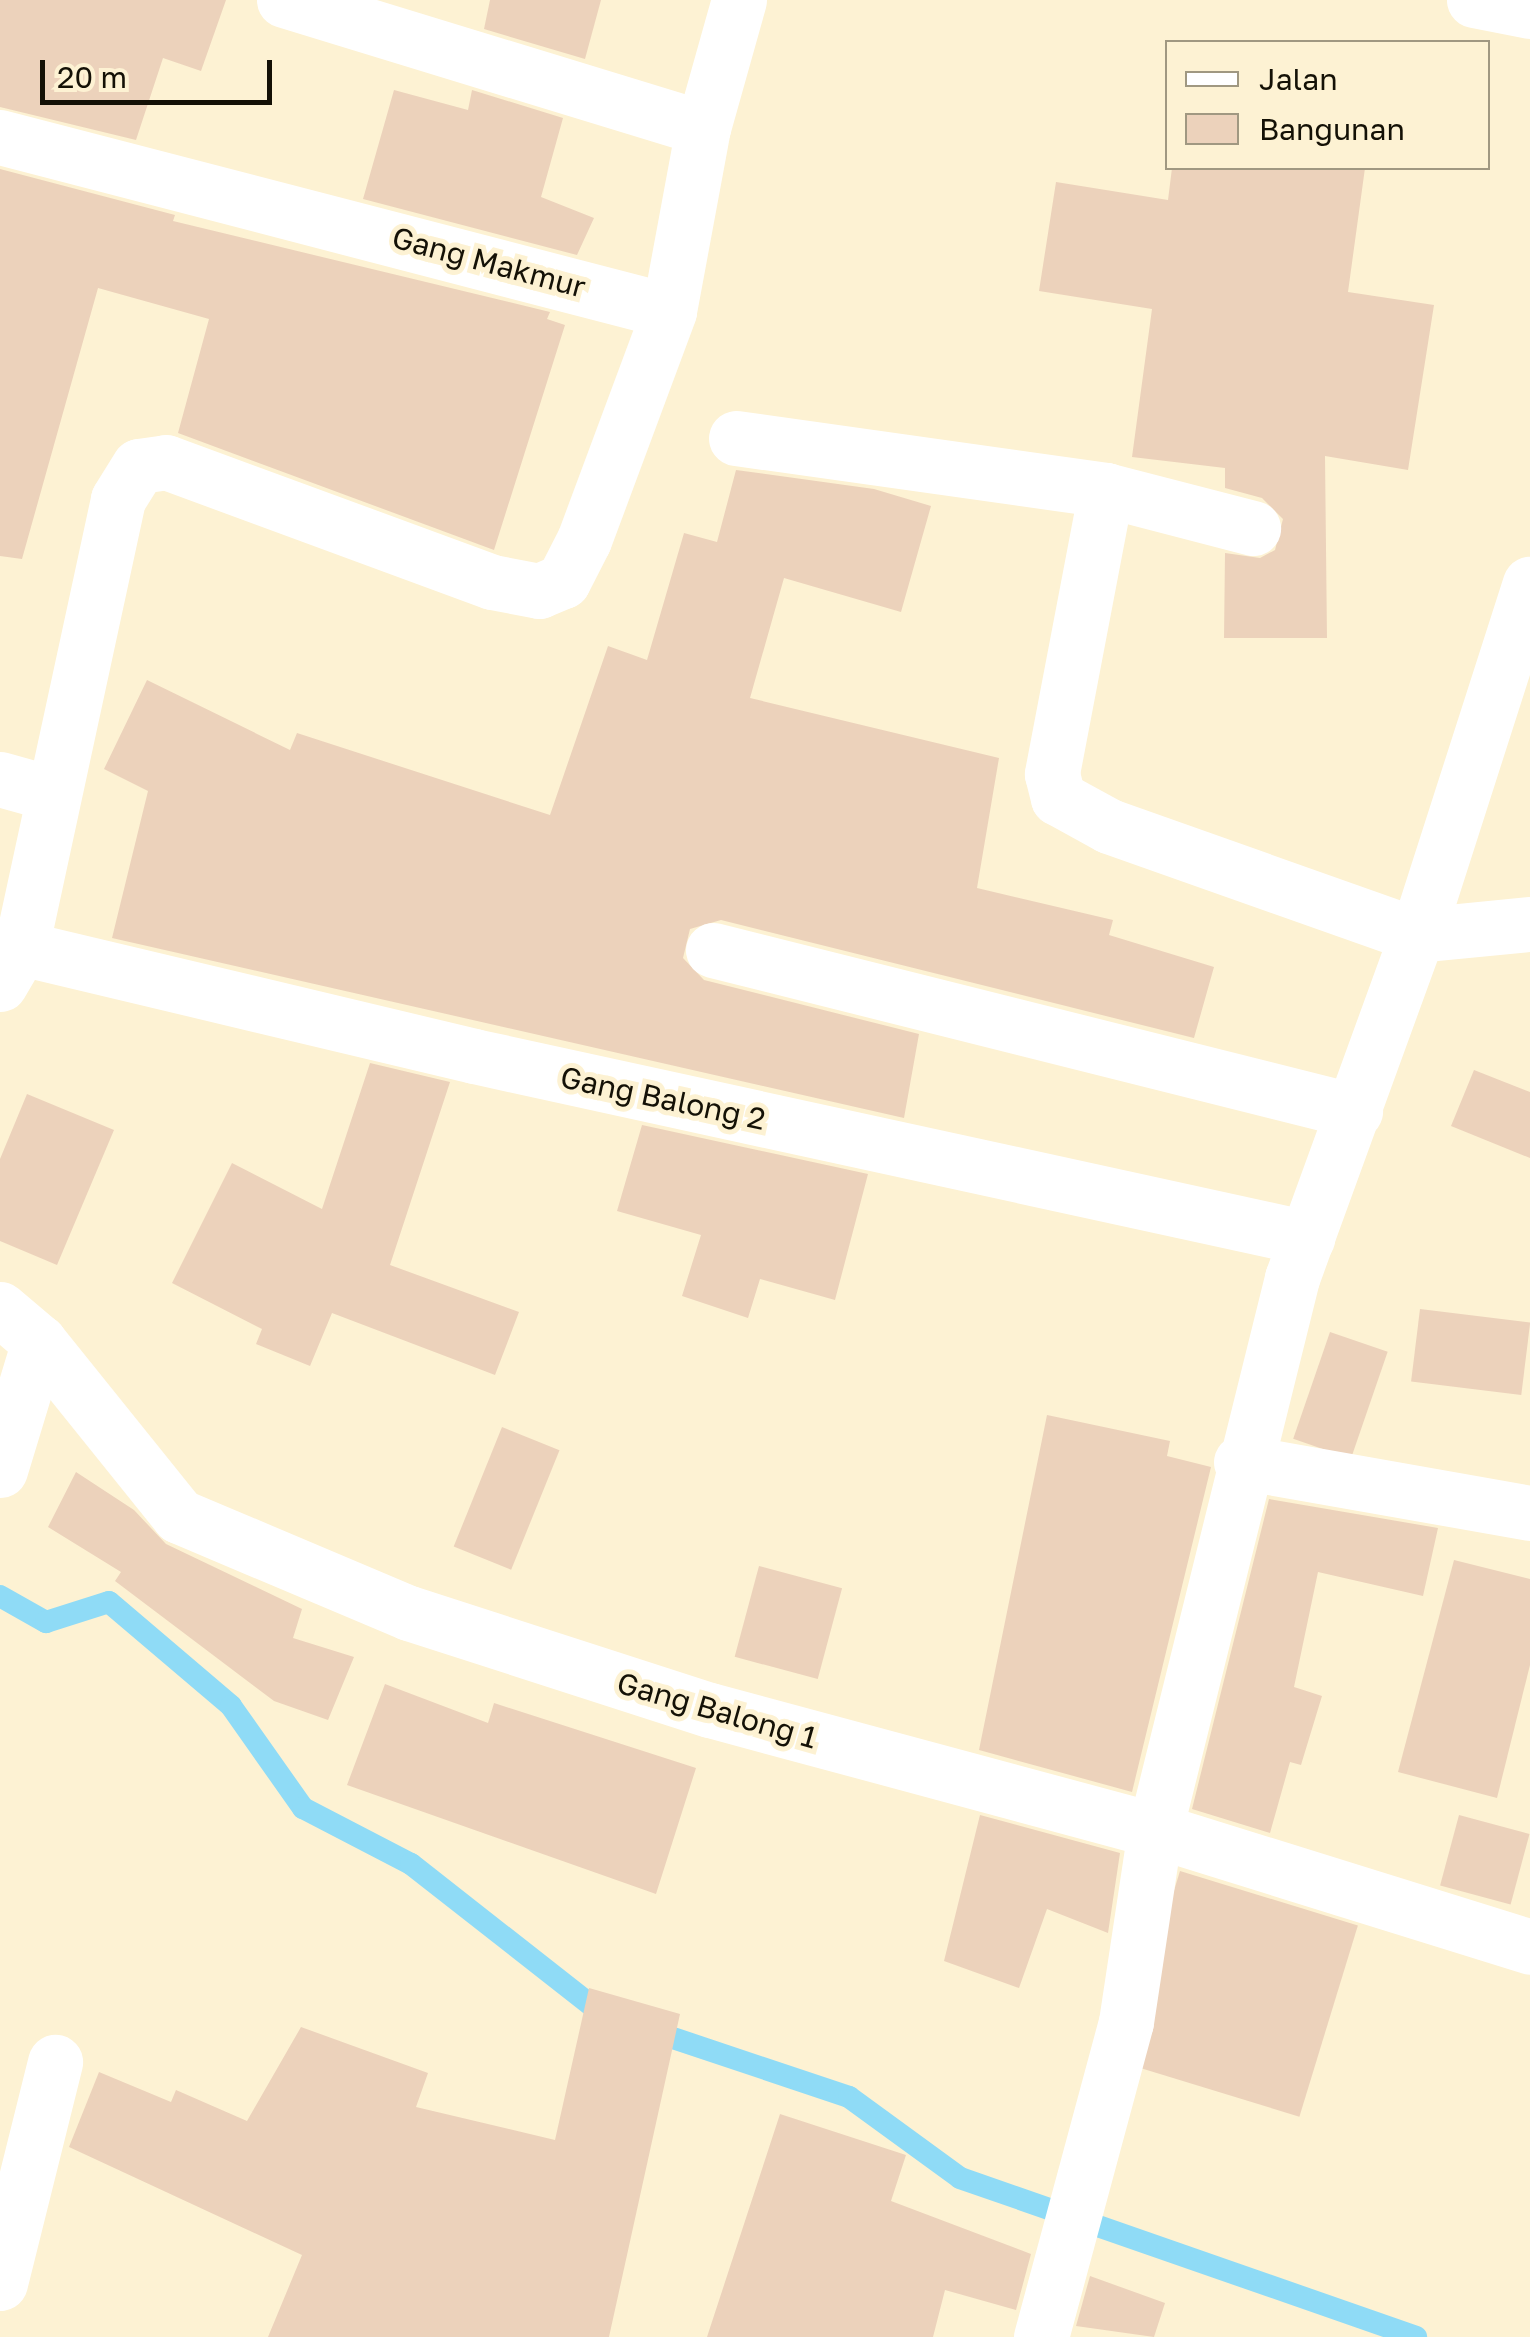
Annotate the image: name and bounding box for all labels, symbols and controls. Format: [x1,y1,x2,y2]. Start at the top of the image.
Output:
scale bar [45,40,278,102]
legend [1165,40,1490,170]
text: 20 m [57,59,127,95]
text: Jalan [1259,61,1338,97]
text: Bangunan [1259,111,1405,147]
street label: Gang Makmur [388,219,590,305]
street label: Gang Balong 2 [557,1059,769,1137]
street label: Gang Balong 1 [613,1664,821,1756]

